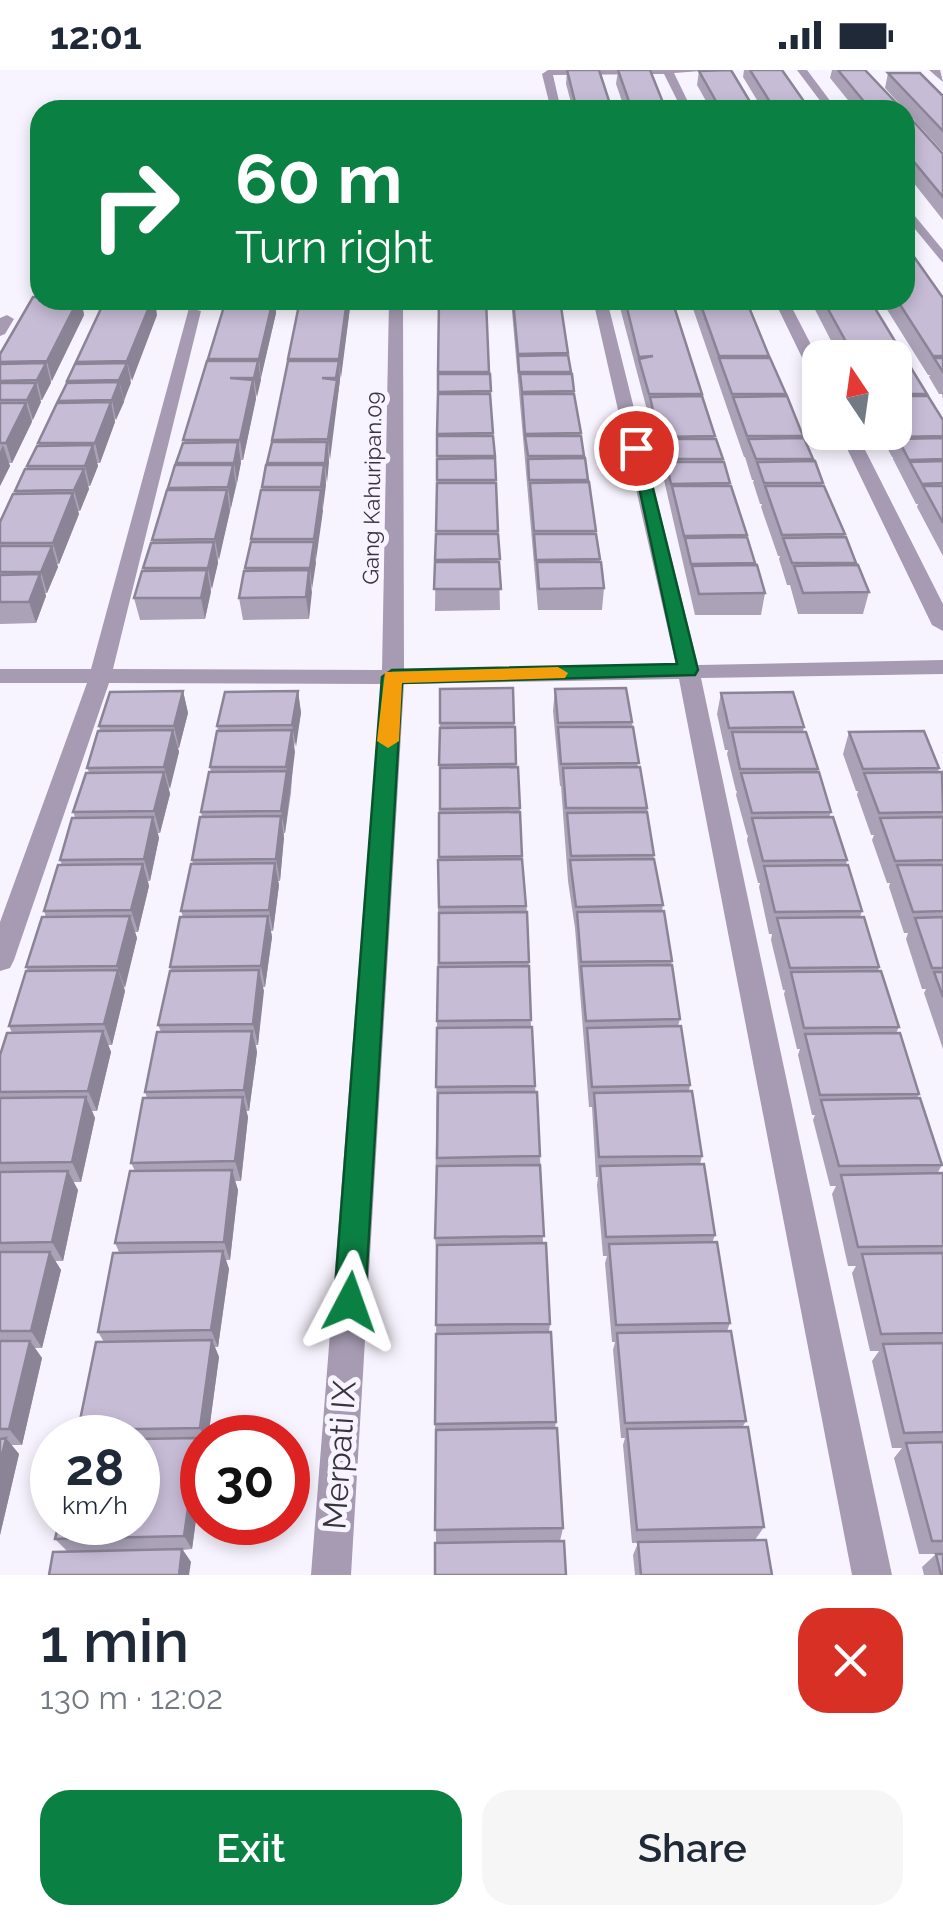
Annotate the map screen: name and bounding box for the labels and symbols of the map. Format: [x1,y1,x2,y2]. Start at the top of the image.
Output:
north arrow [802,340,912,450]
street label: Gang Kahuripan.09 [357,391,387,585]
pin [594,406,679,491]
position arrow [298,1250,402,1354]
street label: Merpati IX [315,1379,363,1531]
speed limit sign: 30 [180,1415,310,1545]

